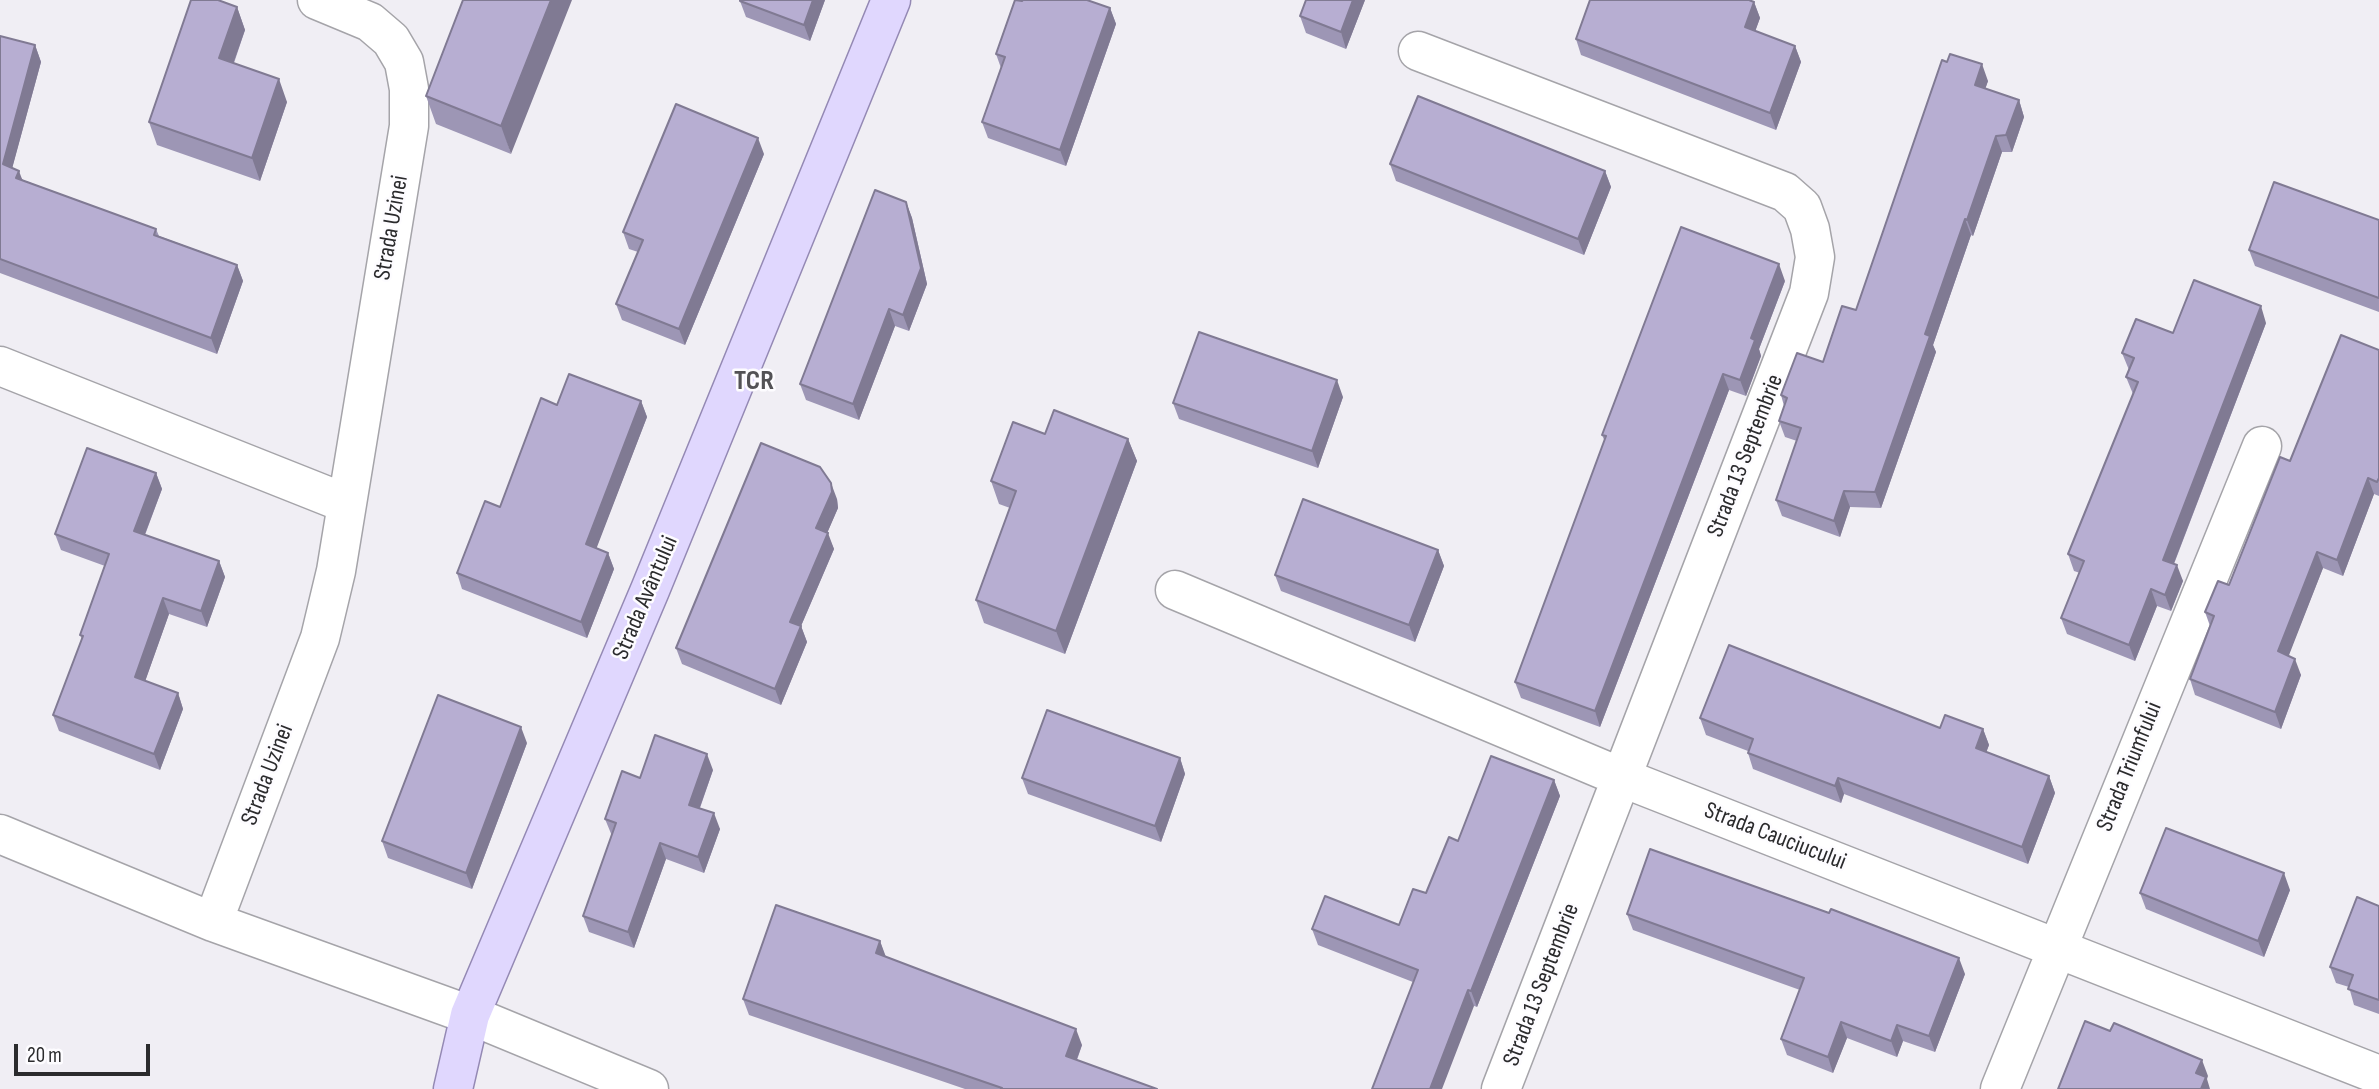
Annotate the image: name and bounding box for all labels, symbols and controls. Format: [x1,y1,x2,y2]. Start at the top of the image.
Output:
street label: Strada Uzinei [369,173,415,283]
district label: TCR [734,365,774,399]
street label: Strada 13 Septembrie [1702,371,1790,541]
street label: Strada Avântului [607,532,685,664]
street label: Strada Triumfului [2091,698,2169,836]
street label: Strada Uzinei [236,720,300,830]
street label: Strada Cauciucului [1700,797,1850,877]
street label: Strada 13 Septembrie [1498,900,1586,1070]
scale bar [18,1030,154,1074]
text: 20 m [27,1043,62,1068]

